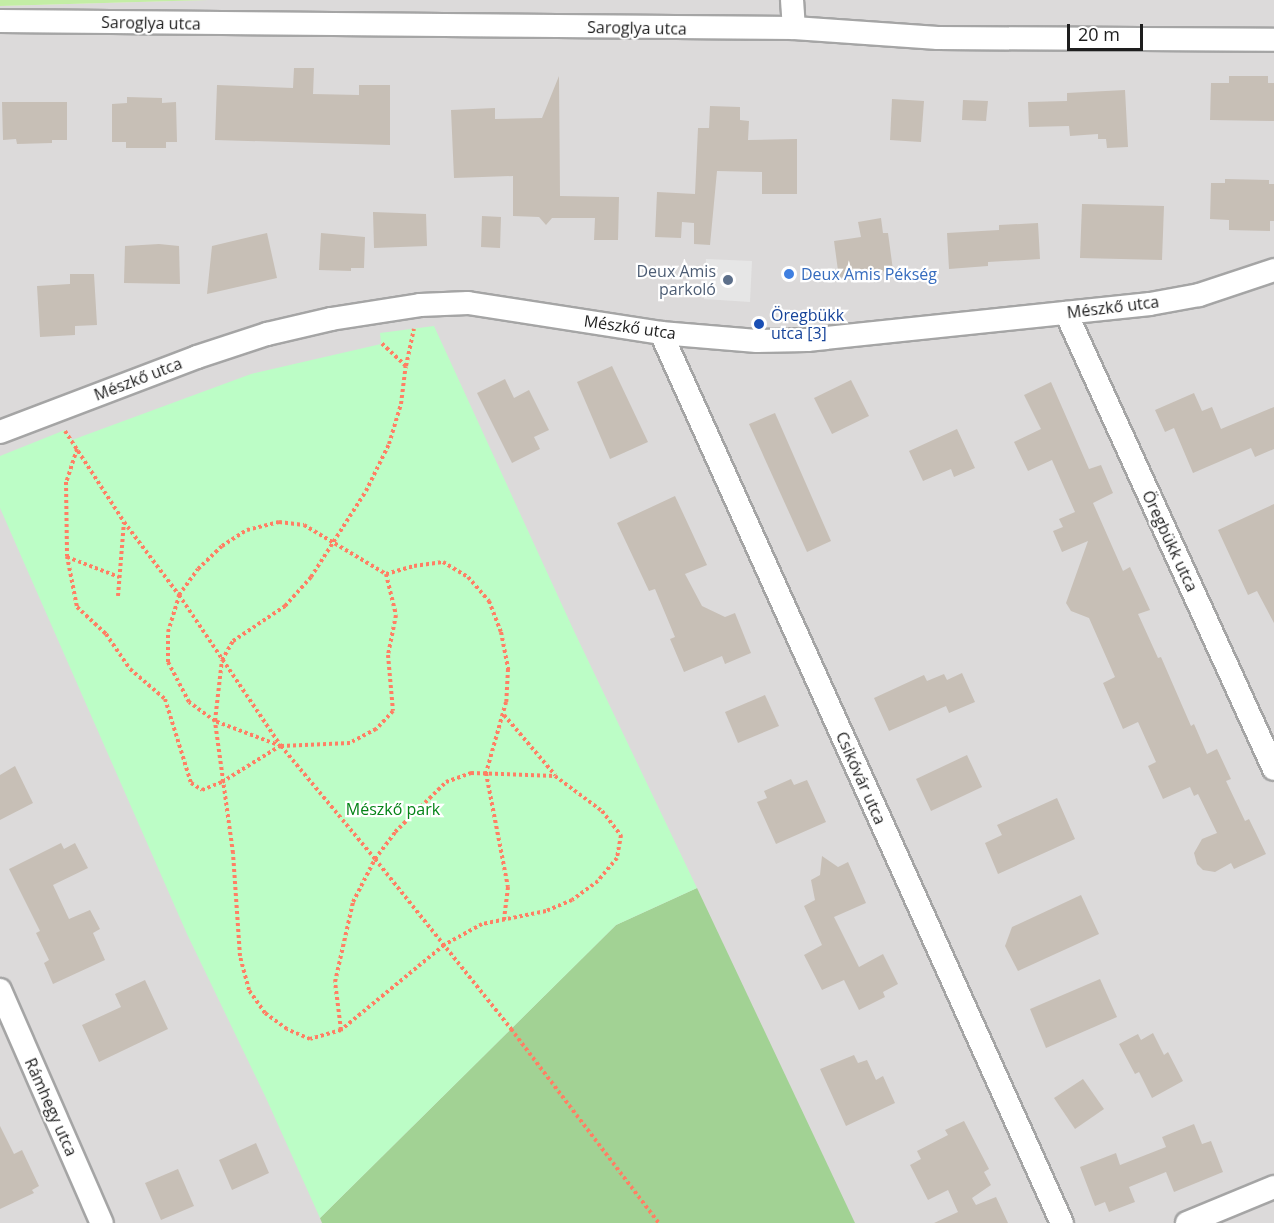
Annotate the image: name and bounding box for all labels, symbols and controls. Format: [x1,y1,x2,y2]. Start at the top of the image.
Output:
scale bar [1070,12,1146,50]
street label: Saroglya utca [101,13,201,33]
street label: Saroglya utca [587,18,687,38]
text: 20 m [1078,22,1120,46]
place label: Deux Amis parkoló [636,261,716,299]
place label: Deux Amis Pékség [801,264,937,284]
marker: Deux Amis Pékség [782,267,796,281]
marker: Deux Amis parkoló [721,273,735,287]
street label: Mészkő utca [1066,292,1160,322]
place label: Öregbükk utca [3] [771,305,844,343]
street label: Mészkő utca [583,311,677,343]
marker: Öregbükk utca [3] [752,317,766,331]
street label: Mészkő utca [91,353,185,405]
street label: Öregbükk utca [1138,487,1202,595]
street label: Csikóvár utca [832,729,890,827]
park label: Mészkő park [346,799,440,819]
street label: Rámhegy utca [21,1055,81,1159]

